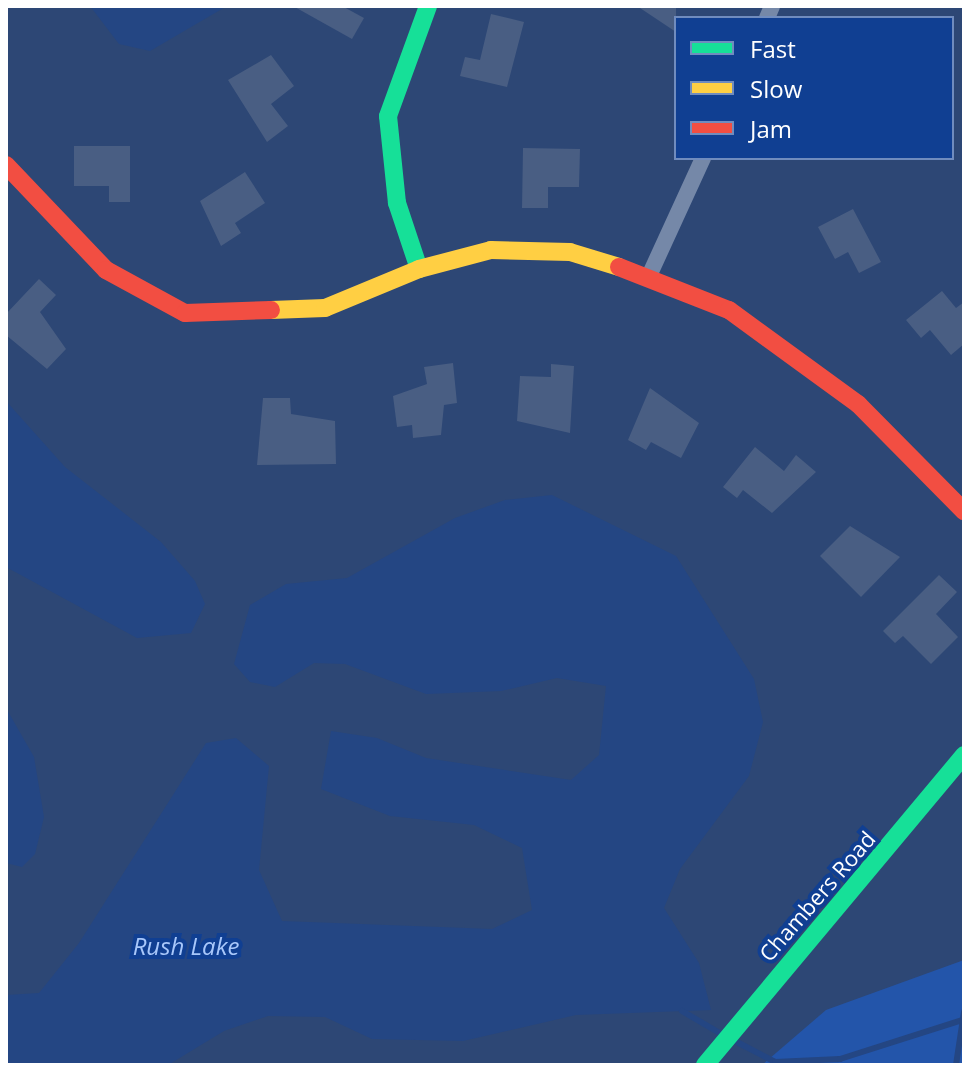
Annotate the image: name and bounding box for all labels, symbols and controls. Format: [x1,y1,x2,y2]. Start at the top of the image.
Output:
legend [674,16,954,160]
text: Fast [750,32,796,65]
text: Slow [750,72,802,105]
text: Jam [750,112,792,145]
street label: Chambers Road [753,826,881,966]
water label: Rush Lake [133,932,239,960]

